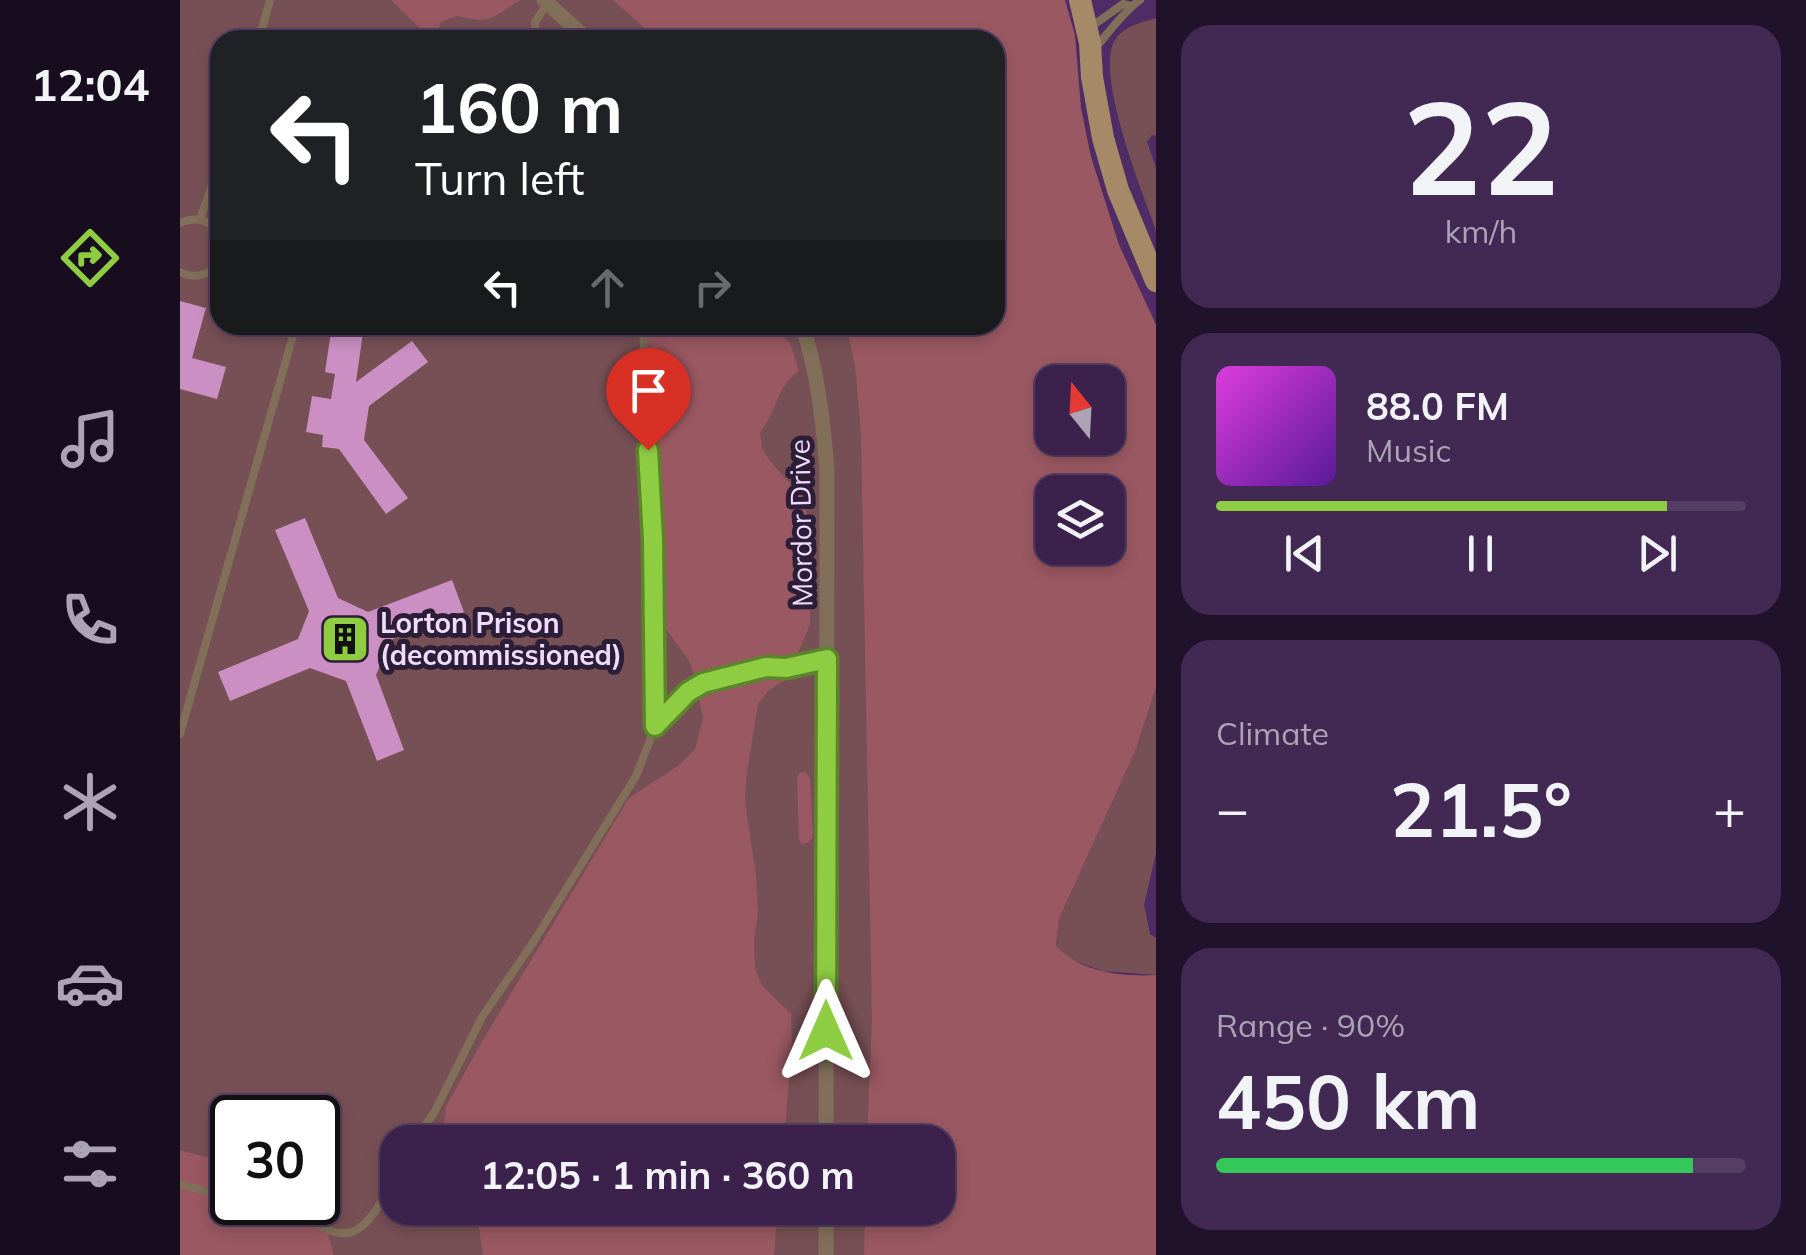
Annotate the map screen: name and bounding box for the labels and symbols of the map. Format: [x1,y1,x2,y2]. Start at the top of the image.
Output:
pin [606,348,691,451]
north arrow [1035,365,1125,455]
street label: Mordor Drive [782,439,819,607]
place label: Lorton Prison (decommissioned) [380,605,622,672]
building icon: Lorton Prison (decommissioned) [319,613,371,665]
position arrow [774,979,878,1083]
speed limit sign: 30 [210,1095,340,1225]

